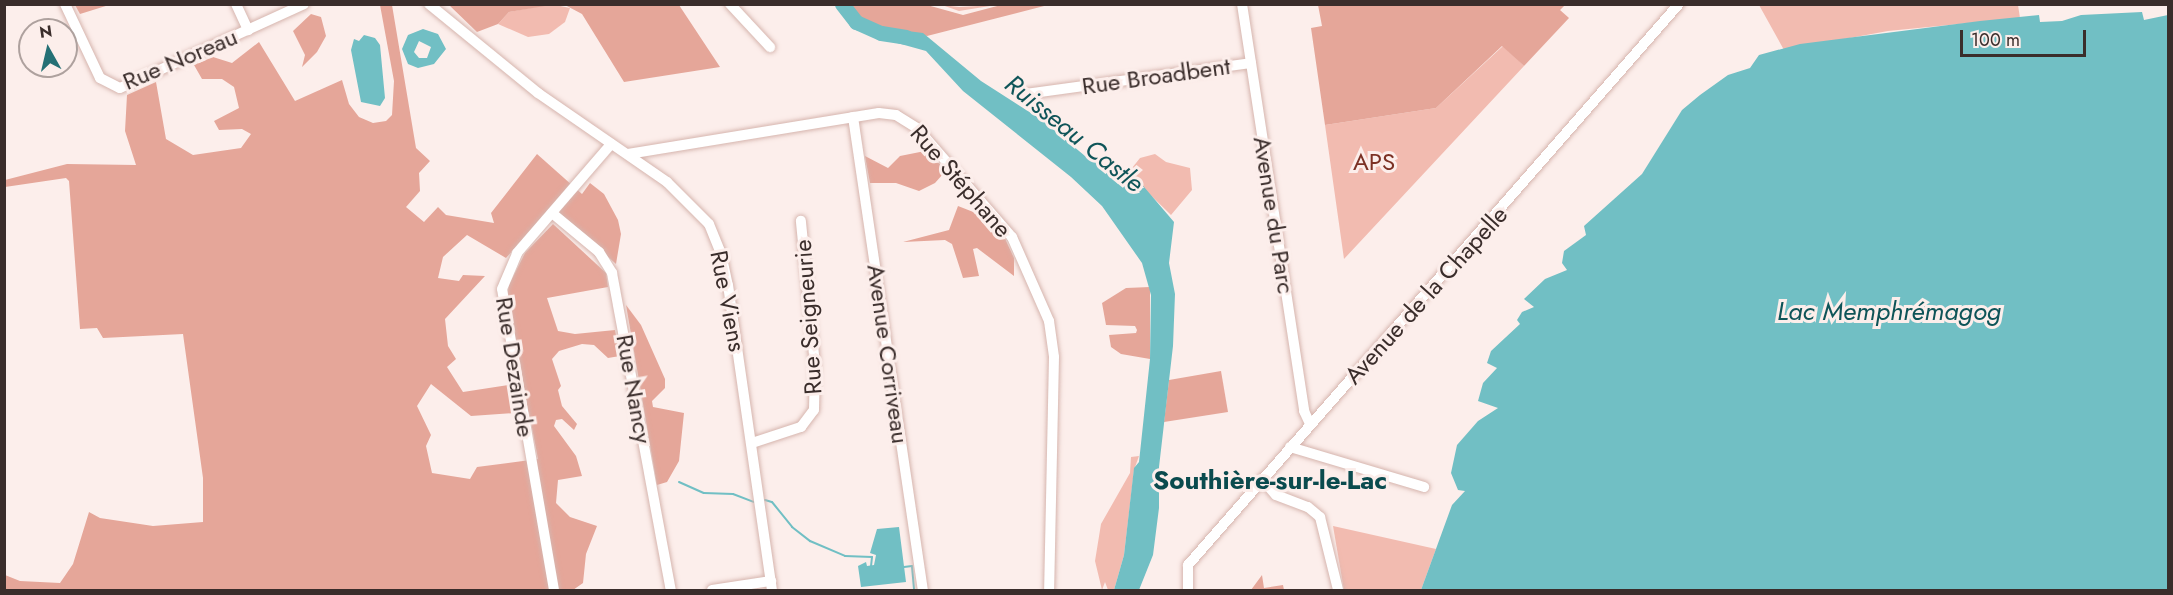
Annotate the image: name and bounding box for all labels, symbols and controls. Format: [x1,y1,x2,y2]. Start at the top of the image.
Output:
north arrow [18,18,78,78]
scale bar [1963,18,2089,56]
text: N [38,19,54,44]
street label: Rue Noreau [118,22,242,96]
text: 100 m [1971,27,2020,53]
street label: Rue Broadbent [1080,51,1232,101]
water label: Ruisseau Castle [998,69,1150,199]
street label: Rue Stéphane [904,119,1018,243]
street label: Avenue du Parc [1247,134,1301,296]
park label: APS [1353,148,1395,176]
street label: Avenue de la Chapelle [1339,200,1513,390]
street label: Rue Seigneurie [788,238,828,396]
street label: Rue Viens [704,248,752,354]
street label: Avenue Corriveau [861,262,915,446]
street label: Rue Dezainde [490,295,540,439]
water label: Lac Memphrémagog [1777,296,2001,328]
street label: Rue Nancy [610,332,658,446]
district label: Southière-sur-le-Lac [1153,465,1387,497]

